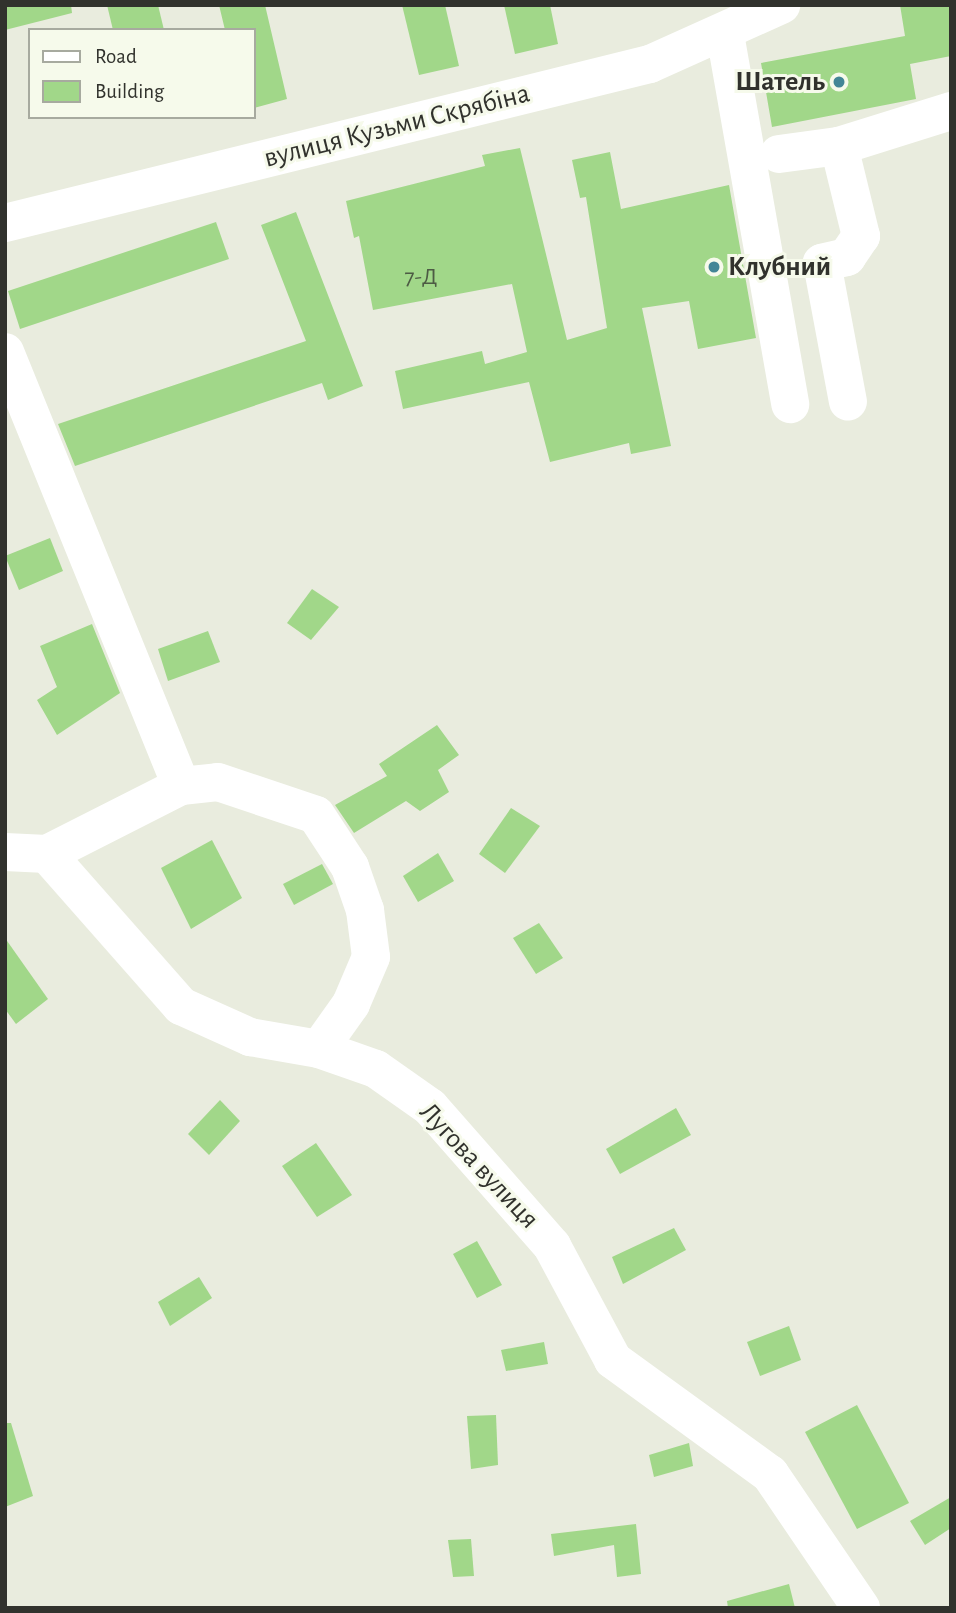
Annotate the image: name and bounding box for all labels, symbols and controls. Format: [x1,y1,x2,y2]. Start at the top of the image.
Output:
legend [28,28,256,119]
text: Road [95,46,137,67]
place label: Шатель [735,65,825,99]
marker: Шатель [831,74,847,90]
street label: вулиця Кузьми Скрябіна [261,77,533,175]
text: Building [95,81,164,102]
place label: Клубний [728,250,831,284]
marker: Клубний [706,259,722,275]
house number: 7-Д [405,264,437,292]
street label: Лугова вулиця [412,1096,546,1236]

